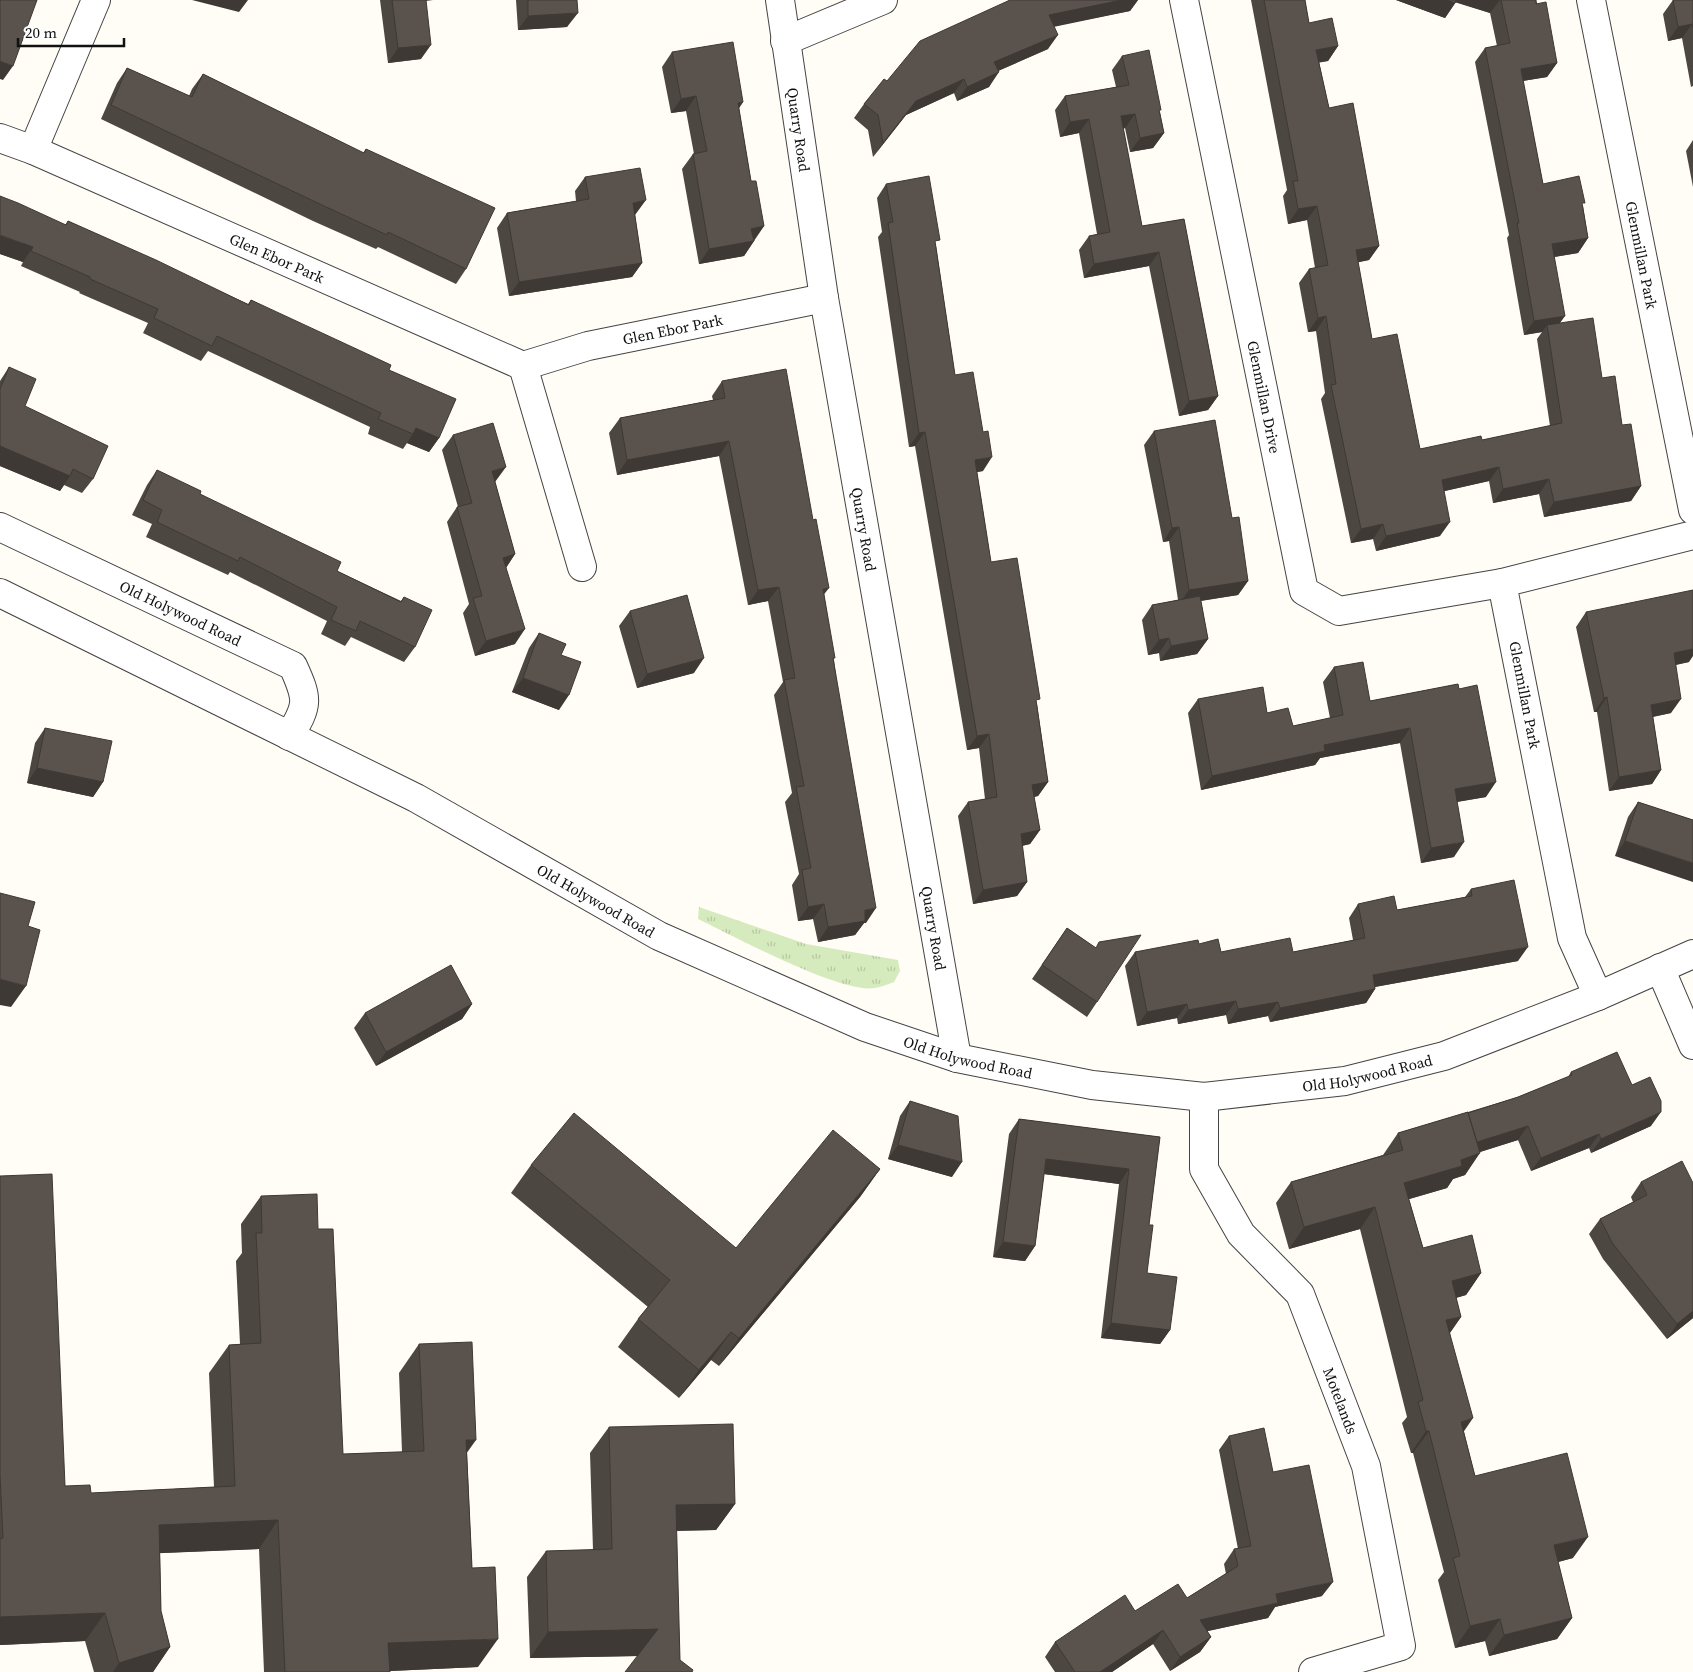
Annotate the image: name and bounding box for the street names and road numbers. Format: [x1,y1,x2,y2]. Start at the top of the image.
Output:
street label: Quarry Road [783,86,816,174]
street label: Glenmillan Park [1621,199,1663,311]
street label: Glen Ebor Park [226,228,329,288]
street label: Glen Ebor Park [621,308,725,349]
street label: Glenmillan Drive [1243,339,1286,456]
street label: Quarry Road [847,486,882,573]
street label: Old Holywood Road [116,575,246,651]
street label: Glenmillan Park [1504,639,1546,751]
street label: Old Holywood Road [533,858,659,942]
street label: Quarry Road [917,885,952,972]
street label: Old Holywood Road [901,1030,1035,1083]
street label: Old Holywood Road [1301,1049,1435,1096]
street label: Motelands [1319,1364,1363,1437]

